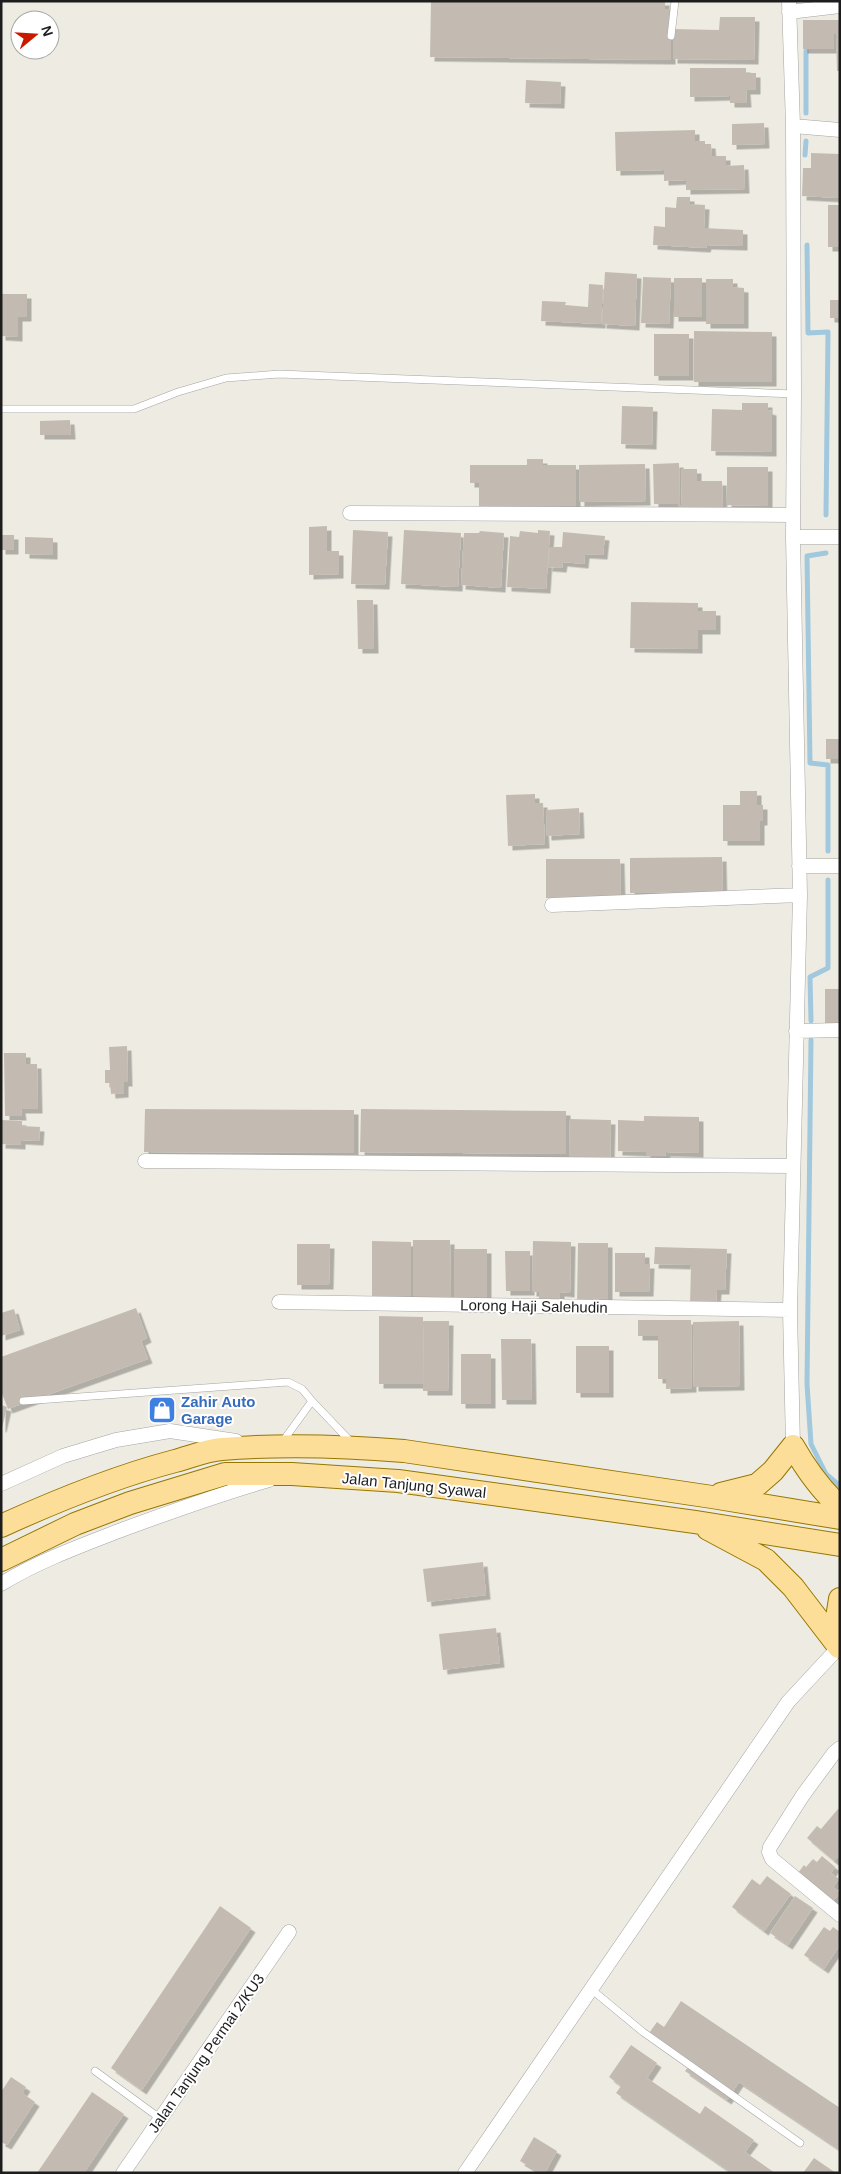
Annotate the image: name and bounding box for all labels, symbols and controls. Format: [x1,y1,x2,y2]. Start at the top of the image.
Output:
north arrow [10,10,60,60]
text: N [38,24,57,38]
street label: Lorong Haji Salehudin [460,1296,608,1316]
place label: Zahir Auto Garage [181,1393,255,1427]
shop icon: Zahir Auto Garage [147,1395,177,1425]
street label: Jalan Tanjung Syawal [341,1469,487,1501]
street label: Jalan Tanjung Permai 2/KU3 [145,1970,267,2136]

